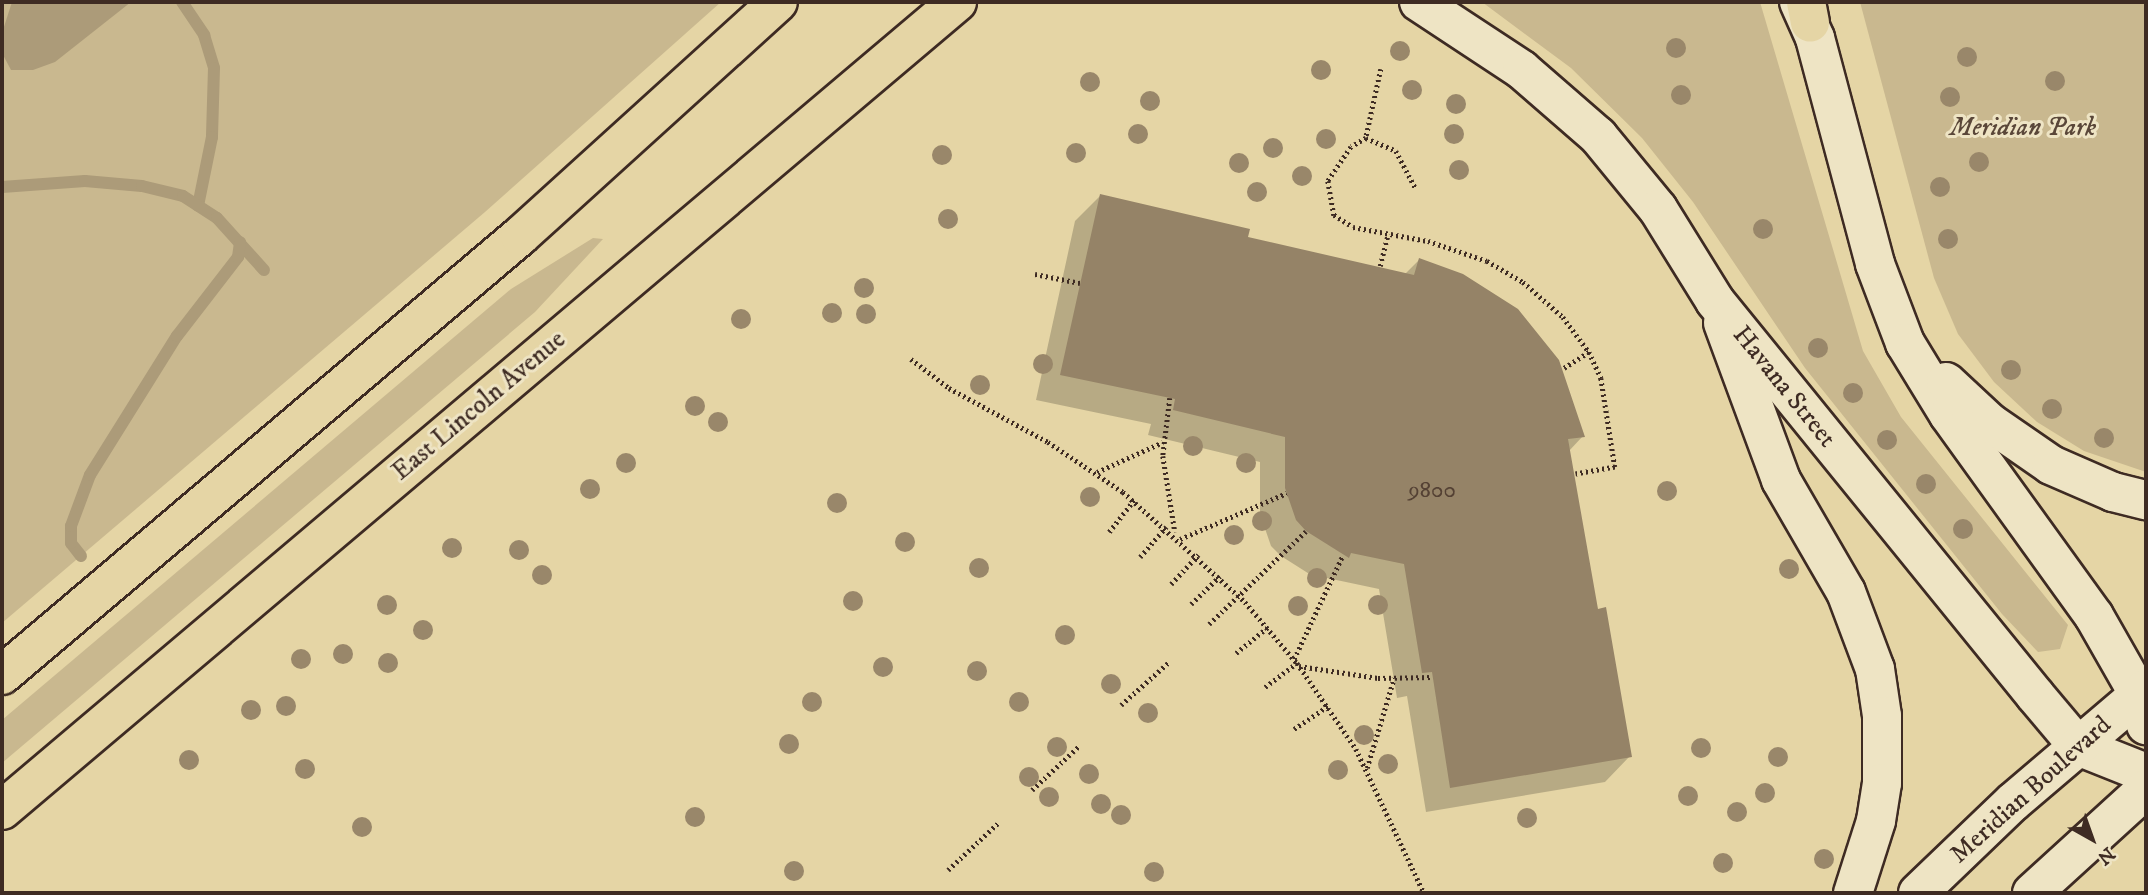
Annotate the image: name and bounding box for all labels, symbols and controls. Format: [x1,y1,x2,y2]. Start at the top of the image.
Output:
park label: Meridian Park [1950,112,2096,144]
street label: Havana Street [1726,320,1842,454]
street label: East Lincoln Avenue [386,324,572,488]
house number: 9800 [1408,477,1456,505]
street label: Meridian Boulevard [1944,710,2118,870]
north arrow [2057,804,2127,874]
text: N [2092,842,2119,869]

